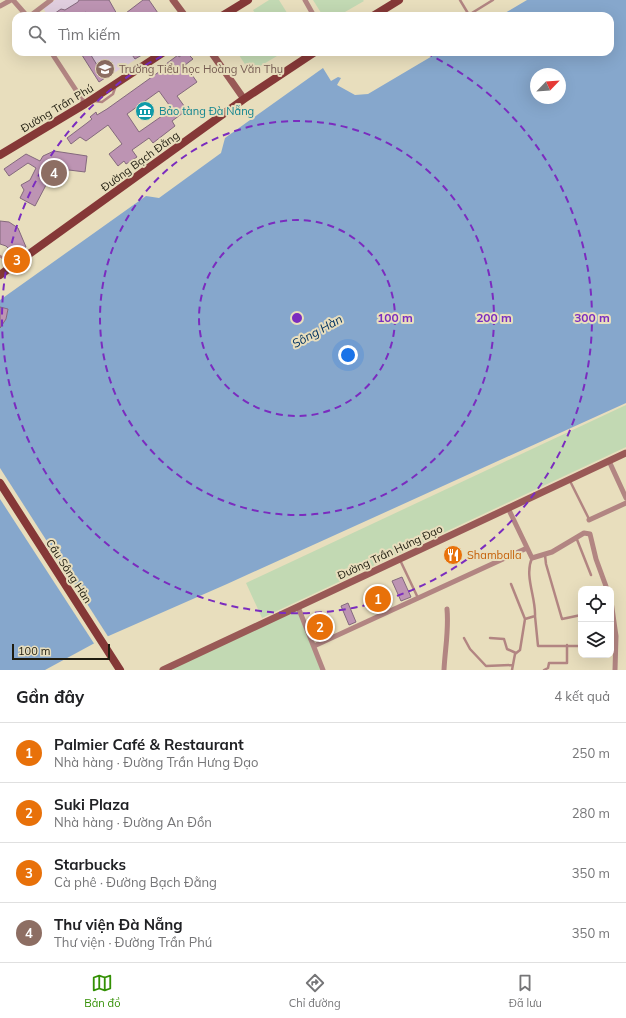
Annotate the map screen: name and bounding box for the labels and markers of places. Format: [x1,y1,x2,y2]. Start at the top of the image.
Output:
school or university icon: Trường Tiểu học Hoàng Văn Thụ [94,58,116,80]
place label: Trường Tiểu học Hoàng Văn Thụ [119,62,283,76]
museum icon: Bảo tàng Đà Nẵng [134,100,156,122]
place label: Bảo tàng Đà Nẵng [159,104,254,118]
pin: 4 [41,158,67,188]
pin: 3 [4,245,30,275]
centre of rings [290,311,304,325]
restaurant icon: Shamballa [442,544,464,566]
place label: Shamballa [467,548,522,562]
pin: 1 [365,584,391,614]
pin: 2 [307,612,333,642]

